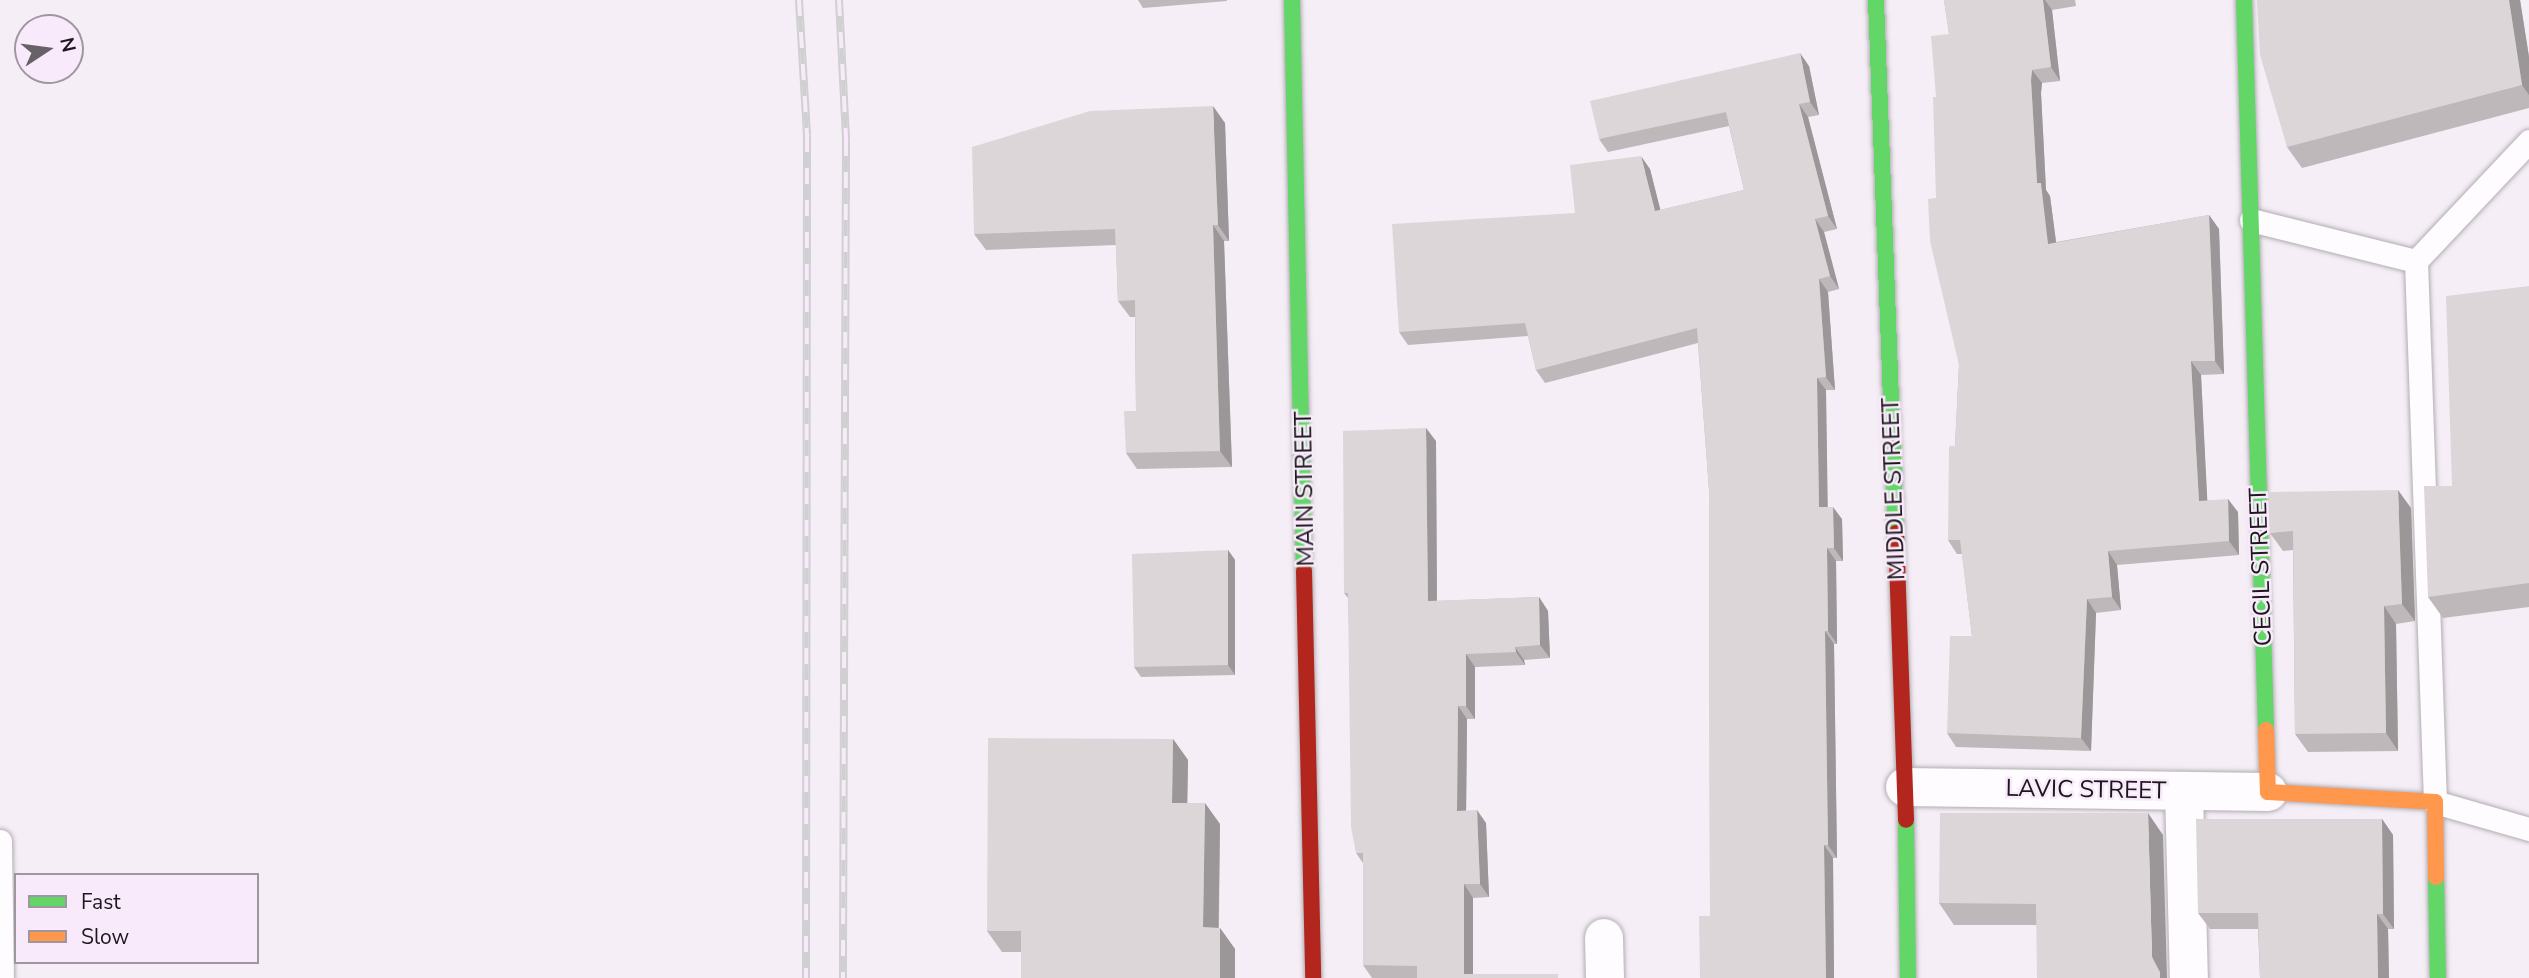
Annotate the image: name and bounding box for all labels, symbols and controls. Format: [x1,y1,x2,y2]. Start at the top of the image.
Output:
north arrow [14,14,84,84]
text: N [53,35,82,55]
street label: MIDDLE STREET [1876,397,1912,581]
street label: MAIN STREET [1289,411,1321,567]
street label: CECIL STREET [2244,487,2278,647]
street label: LAVIC STREET [2005,774,2167,806]
legend [14,873,259,964]
text: Fast [81,888,121,916]
text: Slow [81,923,129,951]

